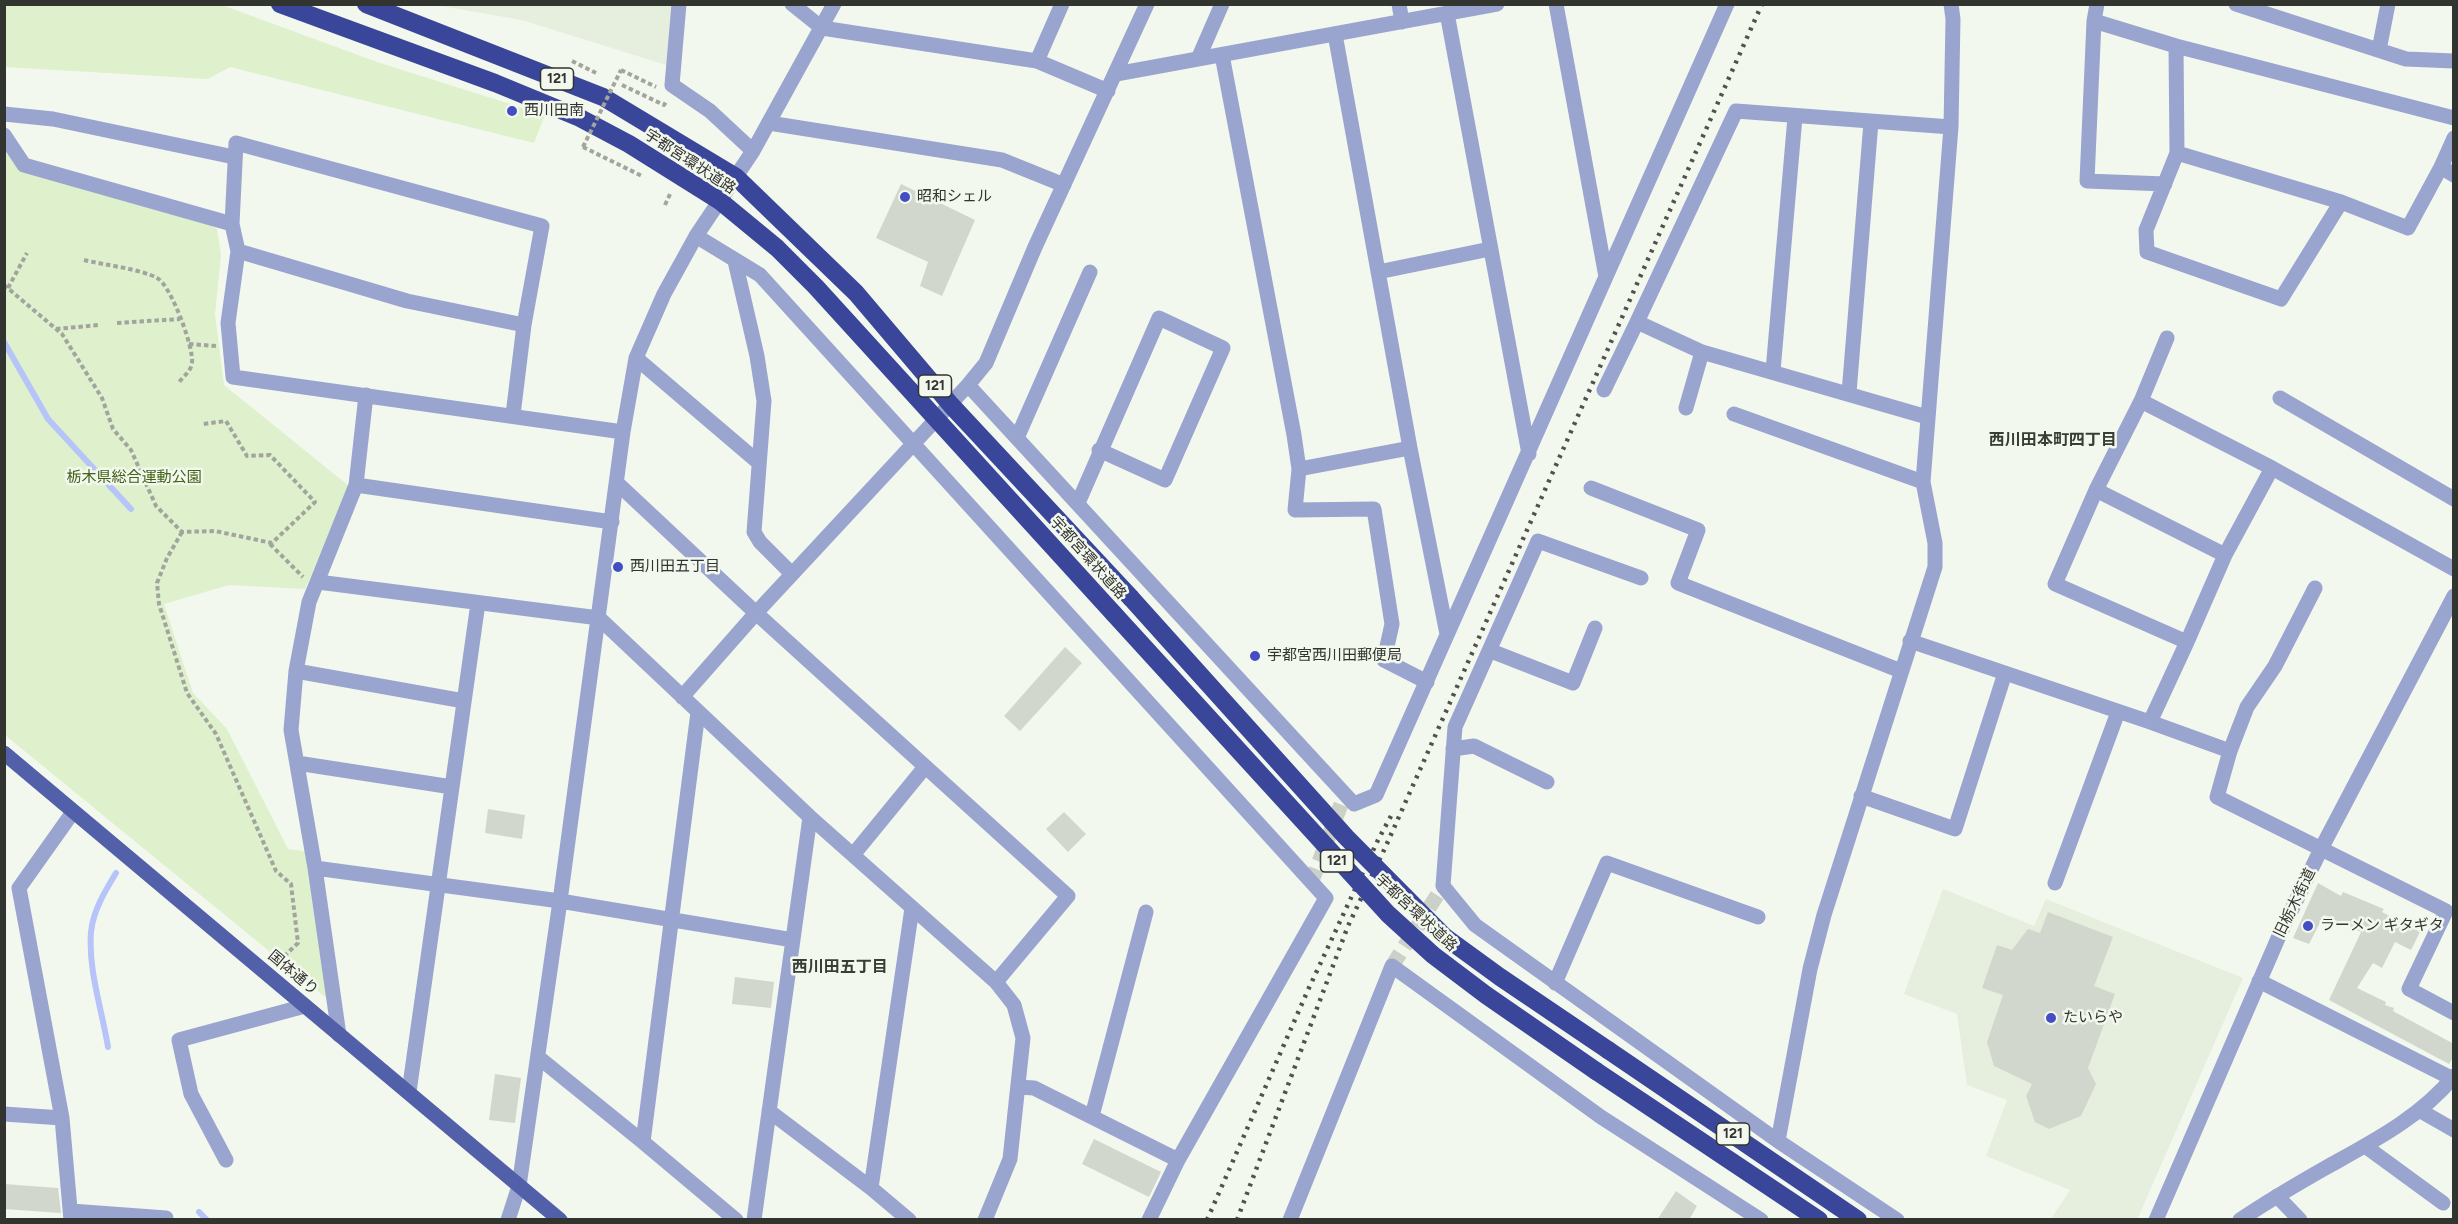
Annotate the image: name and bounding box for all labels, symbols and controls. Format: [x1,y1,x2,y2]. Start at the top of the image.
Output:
road number: 121 [540,68,574,90]
place label: 西川田南 [524,102,584,120]
marker: 西川田南 [505,104,519,118]
street label: 宇都宮環状道路 [641,126,739,198]
place label: 昭和シェル [917,188,992,206]
marker: 昭和シェル [898,190,912,204]
road number: 121 [918,375,952,397]
district label: 西川田本町四丁目 [1989,430,2117,450]
park label: 栃木県総合運動公園 [67,469,201,487]
street label: 宇都宮環状道路 [1046,513,1130,603]
place label: 西川田五丁目 [630,558,720,576]
marker: 西川田五丁目 [611,560,625,574]
place label: 宇都宮西川田郵便局 [1267,647,1402,665]
marker: 宇都宮西川田郵便局 [1248,649,1262,663]
road number: 121 [1320,850,1354,872]
street label: 旧栃木街道 [2270,865,2320,941]
street label: 宇都宮環状道路 [1371,871,1461,955]
place label: ラーメン ギタギタ [2320,917,2444,935]
marker: ラーメン ギタギタ [2301,919,2315,933]
street label: 国体通り [264,947,322,999]
district label: 西川田五丁目 [792,957,888,977]
place label: たいらや [2063,1009,2123,1027]
marker: たいらや [2044,1011,2058,1025]
road number: 121 [1716,1123,1750,1145]

